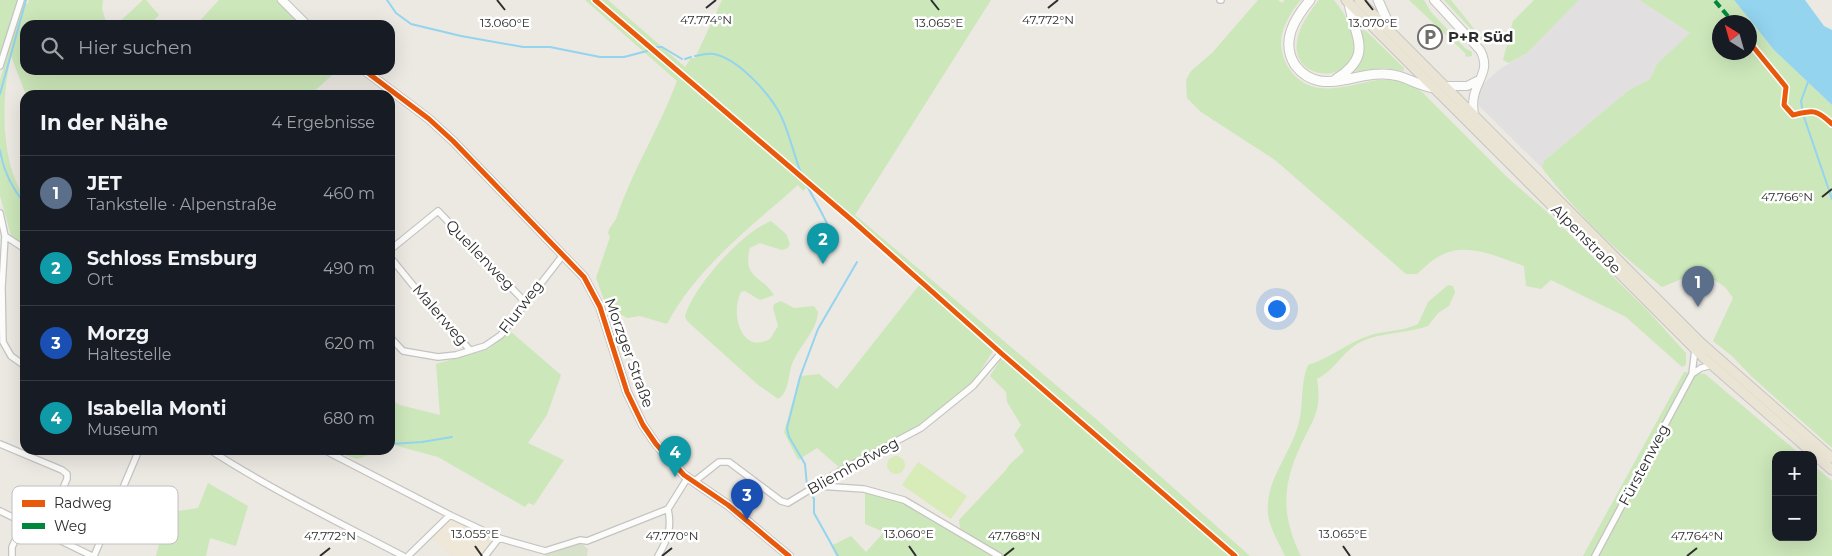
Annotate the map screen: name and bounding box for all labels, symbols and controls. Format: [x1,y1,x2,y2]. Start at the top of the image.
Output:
text: 47.774°N [680,12,732,27]
text: 47.772°N [1022,12,1074,27]
text: 13.060°E [480,15,530,30]
text: 13.065°E [915,15,963,30]
text: 13.070°E [1348,15,1398,30]
north arrow [1712,15,1757,60]
search box [20,20,395,75]
parking icon: P+R Süd [1417,24,1443,50]
place label: P+R Süd [1448,27,1513,46]
icon: search [38,34,66,62]
text: Hier suchen [78,36,192,59]
text: In der Nähe [40,110,168,135]
text: 4 Ergebnisse [271,113,375,132]
text: JET [87,172,122,195]
text: 1 [53,184,59,203]
text: 460 m [323,184,375,203]
text: 47.766°N [1761,189,1813,204]
text: Tankstelle · Alpenstraße [87,195,277,214]
street label: Alpenstraße [1547,200,1625,278]
street label: Quellenweg [442,215,519,294]
pin: 2 [807,223,839,264]
text: Schloss Emsburg [87,247,257,270]
text: 2 [51,259,61,278]
text: 490 m [323,259,375,278]
pin: 1 [1682,266,1714,307]
text: Ort [87,270,114,289]
street label: Flurweg [494,276,547,337]
street label: Malerweg [409,280,472,349]
street label: Morzger Straße [601,295,658,410]
your location [1264,296,1290,322]
text: Morzg [87,322,149,345]
text: 3 [51,334,61,353]
text: 620 m [324,334,375,353]
text: Haltestelle [87,345,171,364]
text: Isabella Monti [87,397,226,420]
text: 4 [50,409,62,428]
text: 680 m [323,409,375,428]
text: Museum [87,420,158,439]
street label: Fürstenweg [1614,421,1673,509]
street label: Bliemhofweg [804,433,902,498]
pin: 4 [659,436,691,477]
map controls [1772,451,1817,541]
button: + [1772,451,1817,496]
pin: 3 [731,479,763,520]
legend [12,486,178,544]
text: Radweg [54,494,112,512]
button: − [1772,496,1817,541]
text: Weg [54,517,87,535]
text: 13.055°E [451,526,499,541]
text: 13.060°E [884,526,934,541]
text: 13.065°E [1319,526,1367,541]
text: 47.772°N [304,528,356,543]
text: 47.770°N [646,528,698,543]
text: 47.768°N [988,528,1040,543]
text: 47.764°N [1671,528,1723,543]

